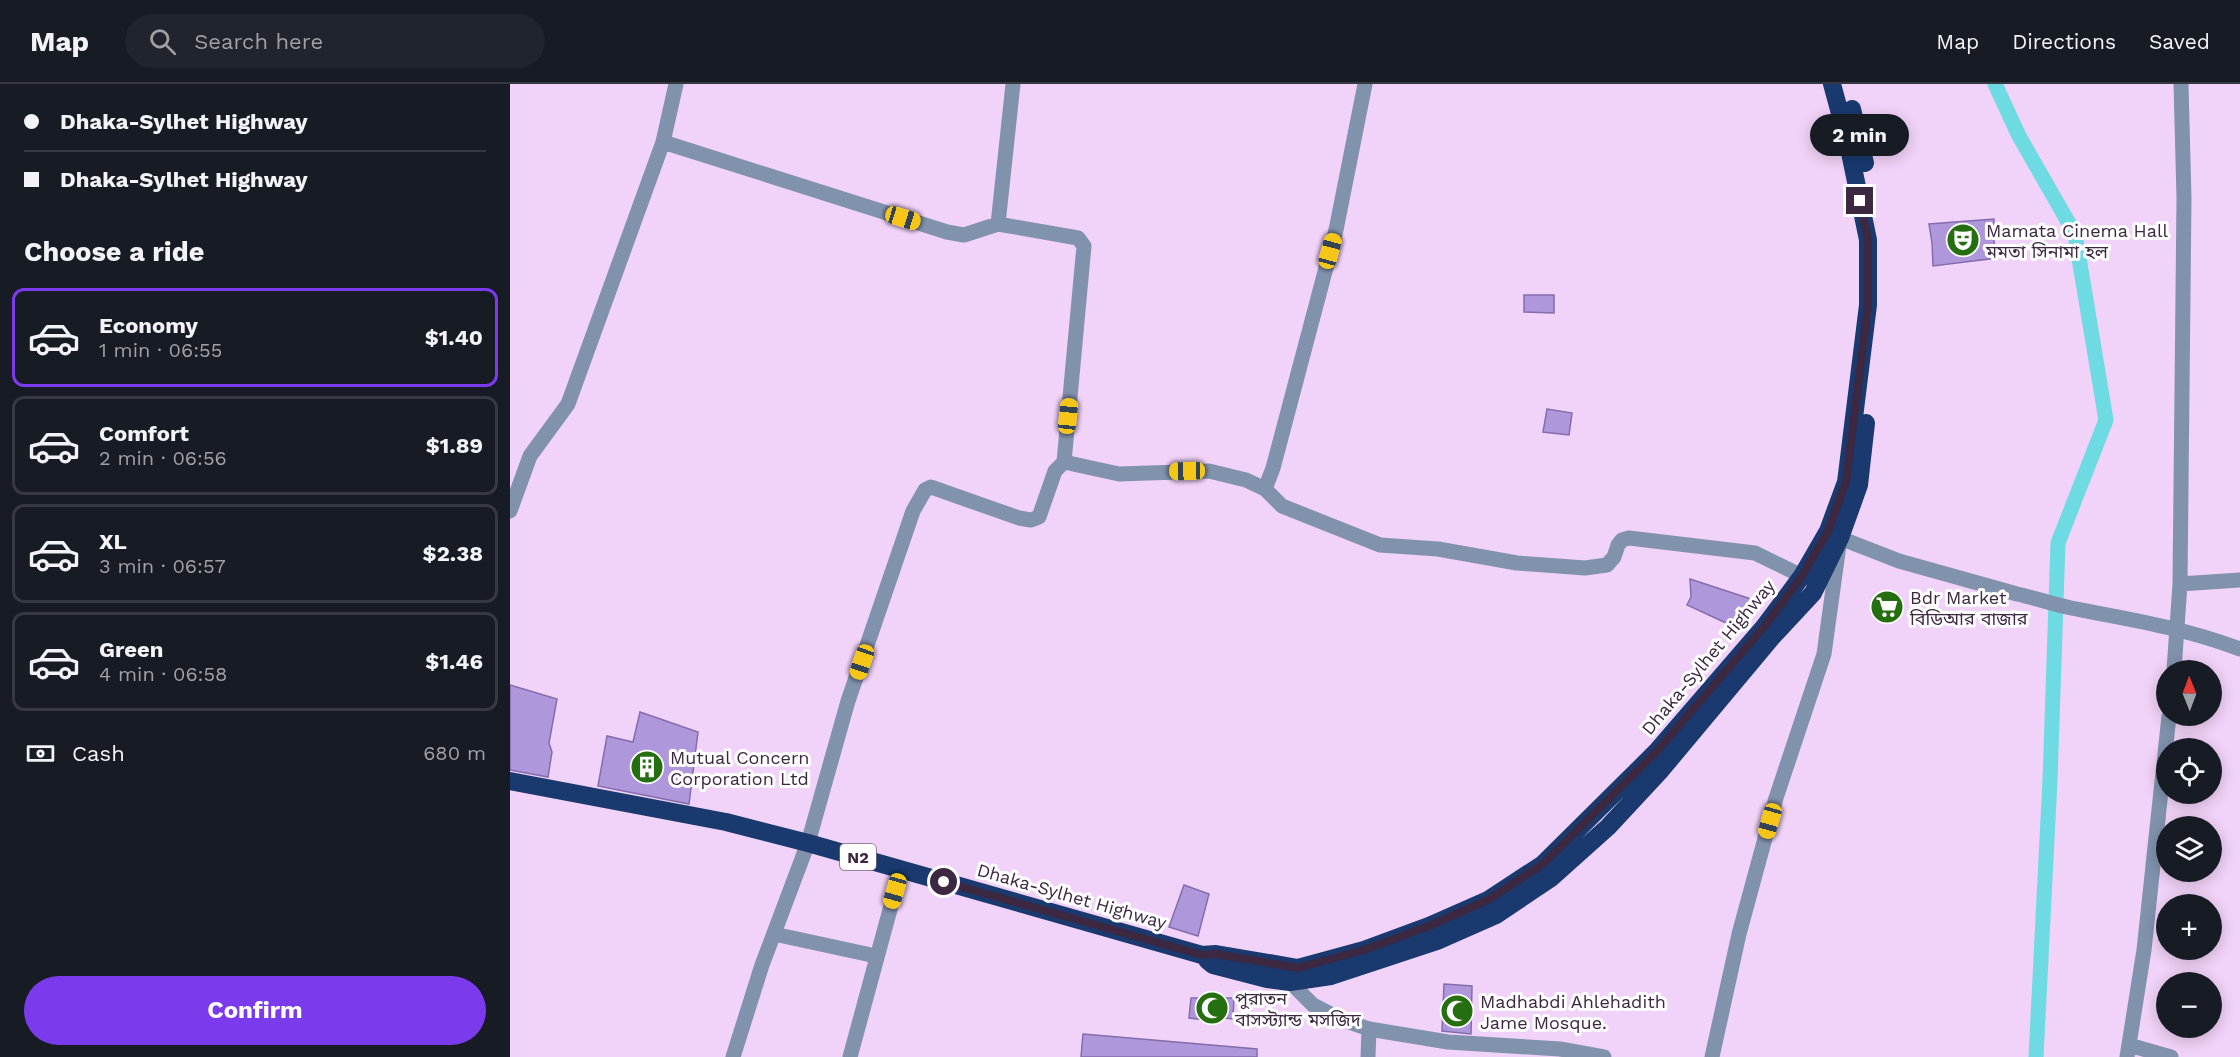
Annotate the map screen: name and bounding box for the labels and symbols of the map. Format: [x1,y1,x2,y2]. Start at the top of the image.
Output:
callout: 2 min [1810,114,1910,156]
route end [1846,187,1873,214]
car [883,204,923,232]
place label: Mamata Cinema Hall মমতা সিনামা হল [1985,220,2168,262]
theatre icon: Mamata Cinema Hall মমতা সিনামা হল [1945,222,1981,258]
car [1317,231,1343,271]
car [1057,397,1079,435]
car [1169,462,1205,480]
street label: Dhaka-Sylhet Highway [1637,575,1780,739]
place label: Bdr Market বিডিআর বাজার [1909,587,2028,629]
supermarket icon: Bdr Market বিডিআর বাজার [1869,589,1905,625]
car [848,642,876,682]
north arrow [2156,660,2222,726]
place label: Mutual Concern Corporation Ltd [670,747,809,789]
building icon: Mutual Concern Corporation Ltd [629,749,665,785]
car [1756,801,1784,841]
road number: N2 [840,844,876,870]
street label: Dhaka-Sylhet Highway [975,859,1170,933]
route start [930,868,957,895]
car [881,871,909,911]
place label: পুরাতন বাসস্ট্যান্ড মসজিদ [1234,988,1362,1030]
mosque icon: পুরাতন বাসস্ট্যান্ড মসজিদ [1194,990,1230,1026]
place label: Madhabdi Ahlehadith Jame Mosque. [1480,991,1666,1033]
mosque icon: Madhabdi Ahlehadith Jame Mosque. [1439,993,1475,1029]

